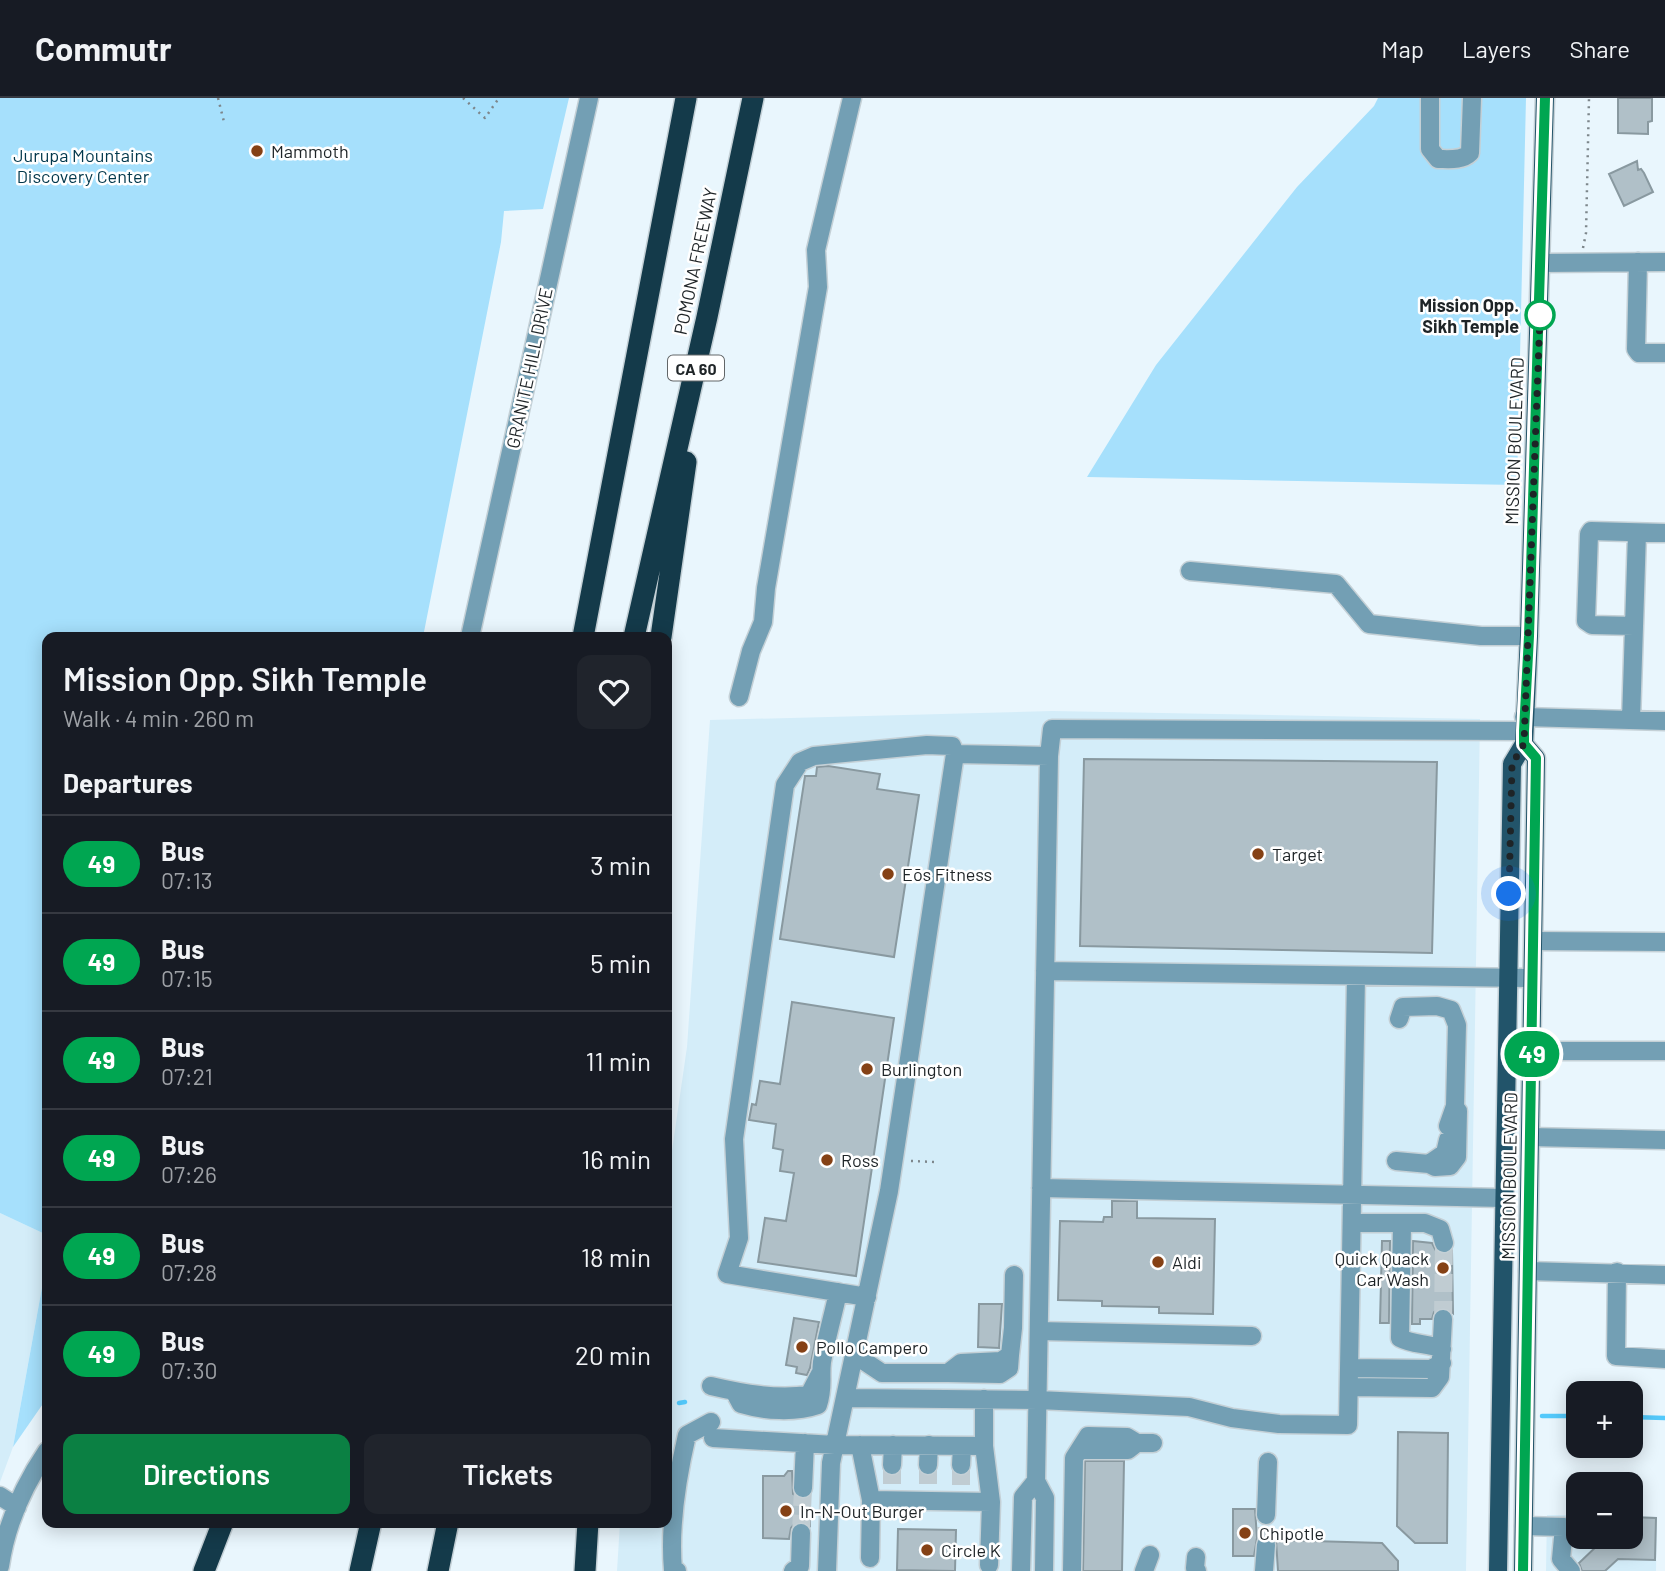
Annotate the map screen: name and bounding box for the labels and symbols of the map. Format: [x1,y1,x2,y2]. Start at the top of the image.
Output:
place label: Mammoth [271,140,349,162]
marker: Mammoth [249,143,265,159]
park label: Jurupa Mountains Discovery Center [13,144,153,187]
street label: POMONA FREEWAY [669,185,721,337]
street label: GRANITE HILL DRIVE [501,286,557,450]
place label: Mission Opp. Sikh Temple [1419,294,1519,337]
marker: Mission Opp. Sikh Temple [1525,300,1555,330]
road number: CA 60 [668,356,724,380]
street label: MISSION BOULEVARD [1500,357,1528,525]
place label: Target [1272,843,1323,865]
marker: Target [1250,846,1266,862]
place label: Eōs Fitness [902,863,992,885]
marker: Eōs Fitness [880,866,896,882]
your location [1491,876,1526,911]
line badge: 49 [1500,1031,1564,1077]
place label: Burlington [881,1058,962,1080]
marker: Burlington [859,1061,875,1077]
street label: MISSION BOULEVARD [1497,1092,1521,1260]
place label: Ross [841,1149,879,1171]
marker: Ross [819,1152,835,1168]
place label: Quick Quack Car Wash [1335,1247,1429,1290]
place label: Aldi [1172,1251,1201,1273]
marker: Aldi [1150,1254,1166,1270]
marker: Quick Quack Car Wash [1435,1260,1451,1276]
place label: Pollo Campero [816,1336,928,1358]
marker: Pollo Campero [794,1339,810,1355]
place label: In-N-Out Burger [800,1500,925,1522]
marker: In-N-Out Burger [778,1503,794,1519]
place label: Chipotle [1259,1522,1324,1544]
marker: Chipotle [1237,1525,1253,1541]
place label: Circle K [941,1539,1001,1561]
marker: Circle K [919,1542,935,1558]

